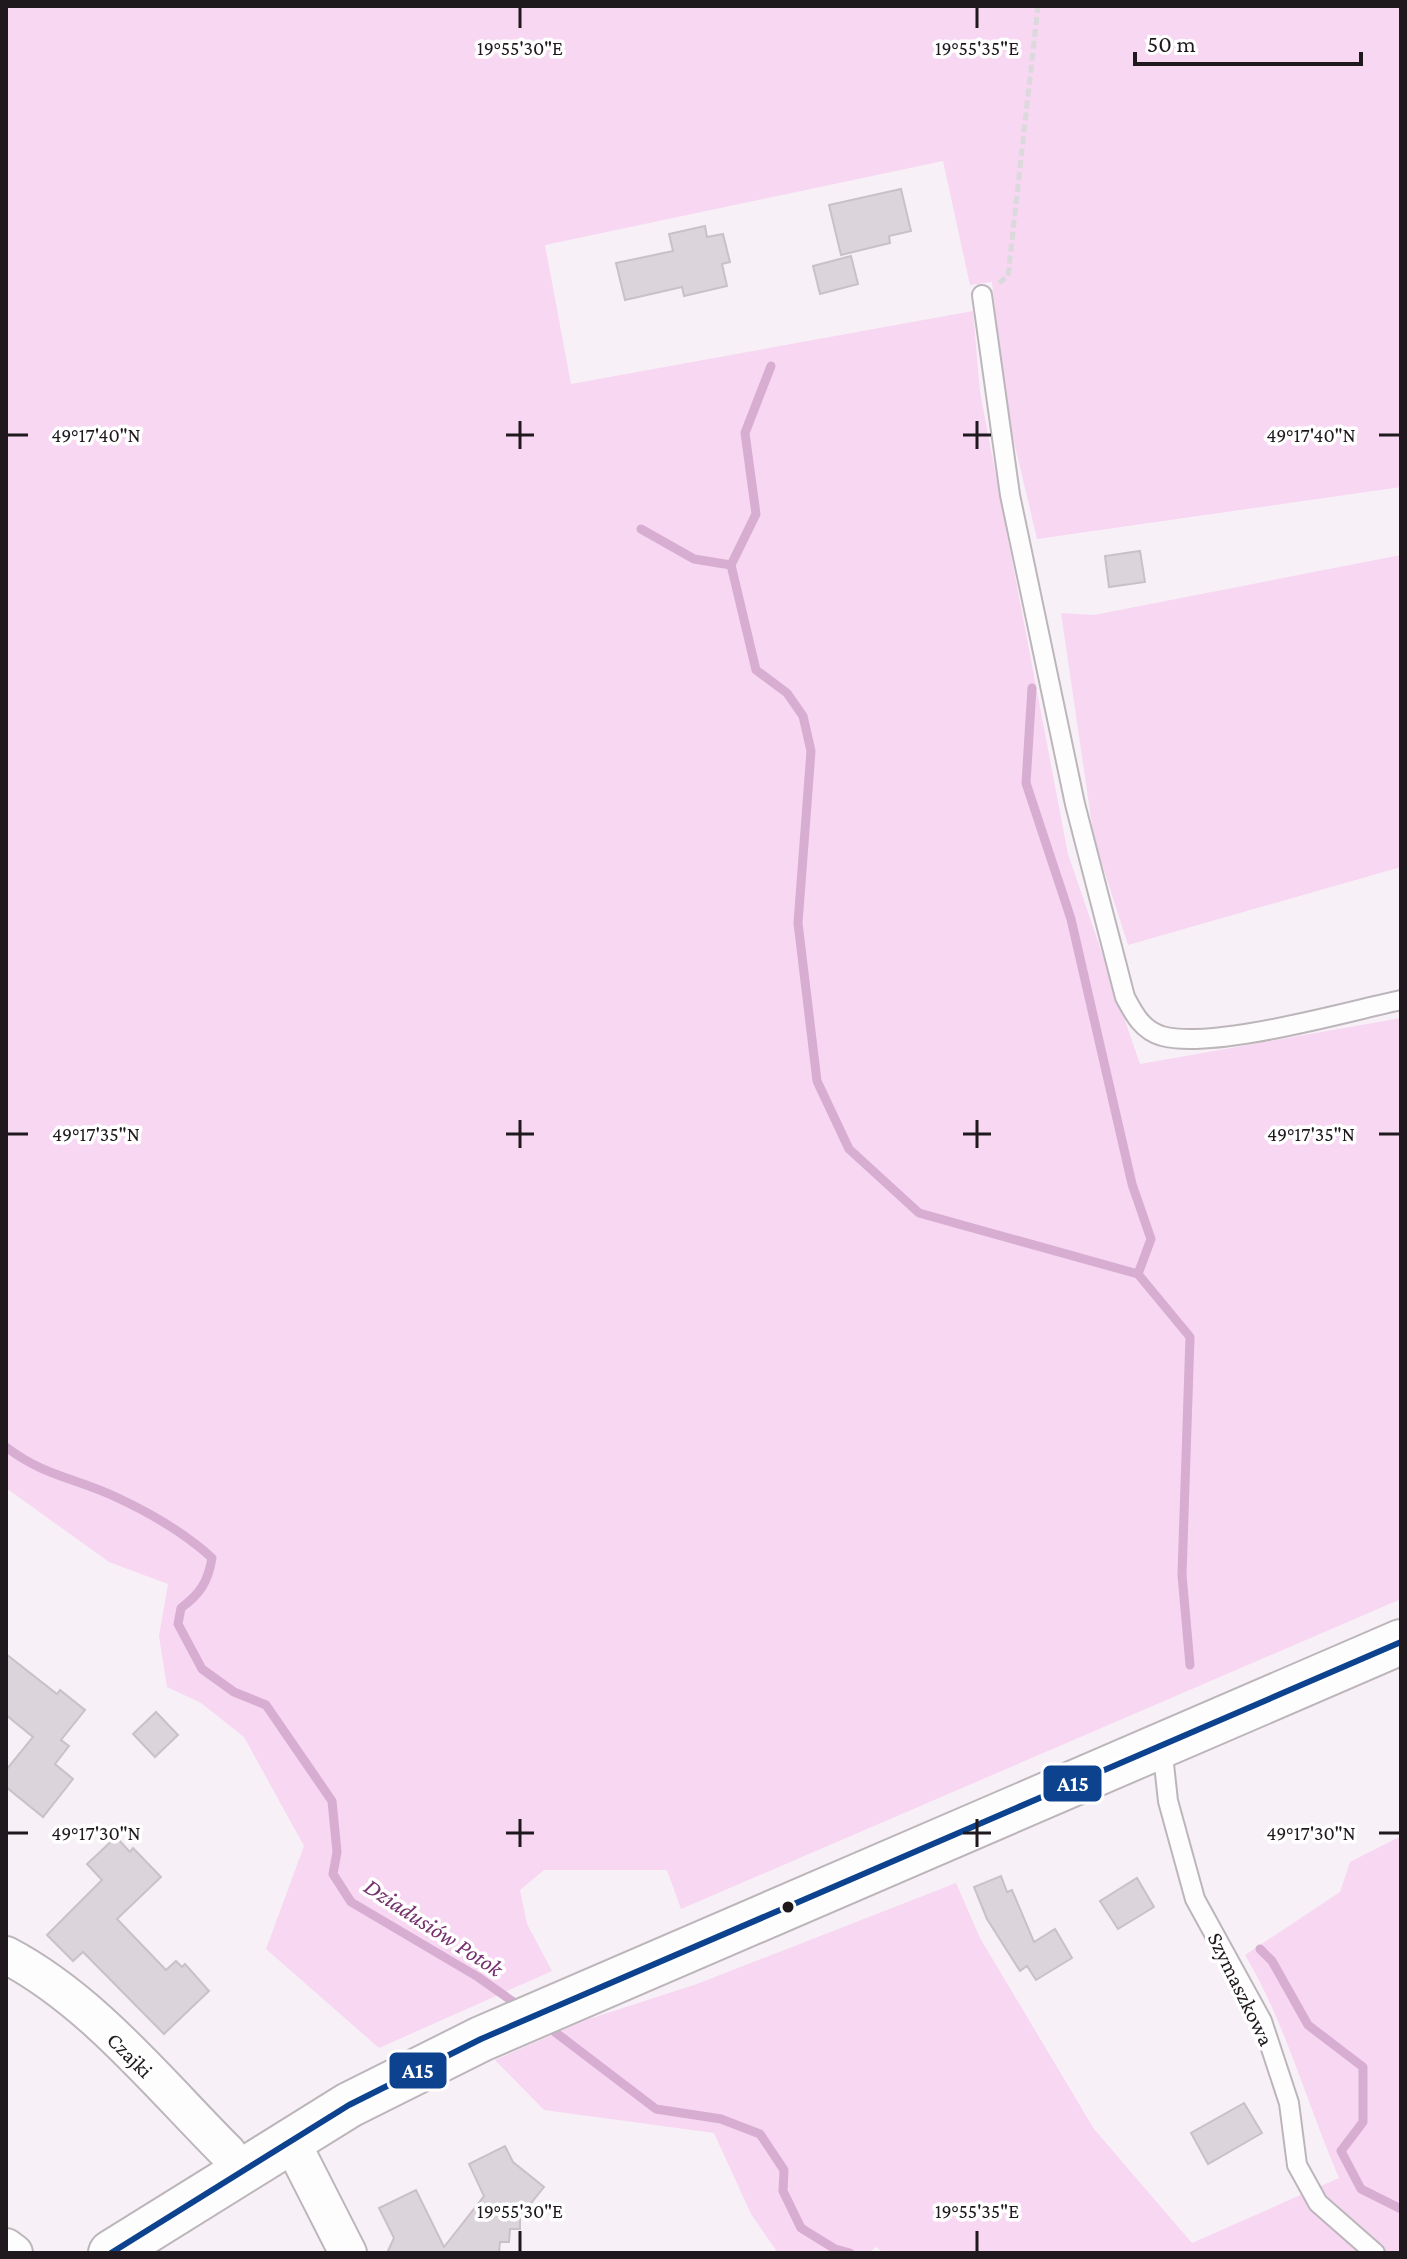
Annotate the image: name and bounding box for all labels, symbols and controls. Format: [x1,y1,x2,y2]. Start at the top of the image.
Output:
scale bar [1135,16,1361,66]
text: 50 m [1147,30,1196,57]
text: 19°55'30"E [477,37,563,59]
text: 19°55'35"E [935,37,1019,59]
text: 49°17'40"N [51,424,141,446]
text: 49°17'40"N [1266,424,1356,446]
text: 49°17'35"N [52,1123,140,1145]
text: 49°17'35"N [1267,1123,1355,1145]
line badge: A15 [1042,1764,1103,1803]
text: A15 [1056,1771,1089,1796]
text: 49°17'30"N [51,1822,141,1844]
text: 49°17'30"N [1266,1822,1356,1844]
water label: Dziadusiów Potok [360,1872,510,1983]
unlabelled marker [780,1899,796,1915]
street label: Szymaszkowa [1203,1928,1279,2050]
street label: Czajki [102,2027,158,2083]
line badge: A15 [388,2051,448,2090]
text: A15 [401,2058,434,2083]
text: 19°55'30"E [477,2200,563,2222]
text: 19°55'35"E [935,2200,1019,2222]

